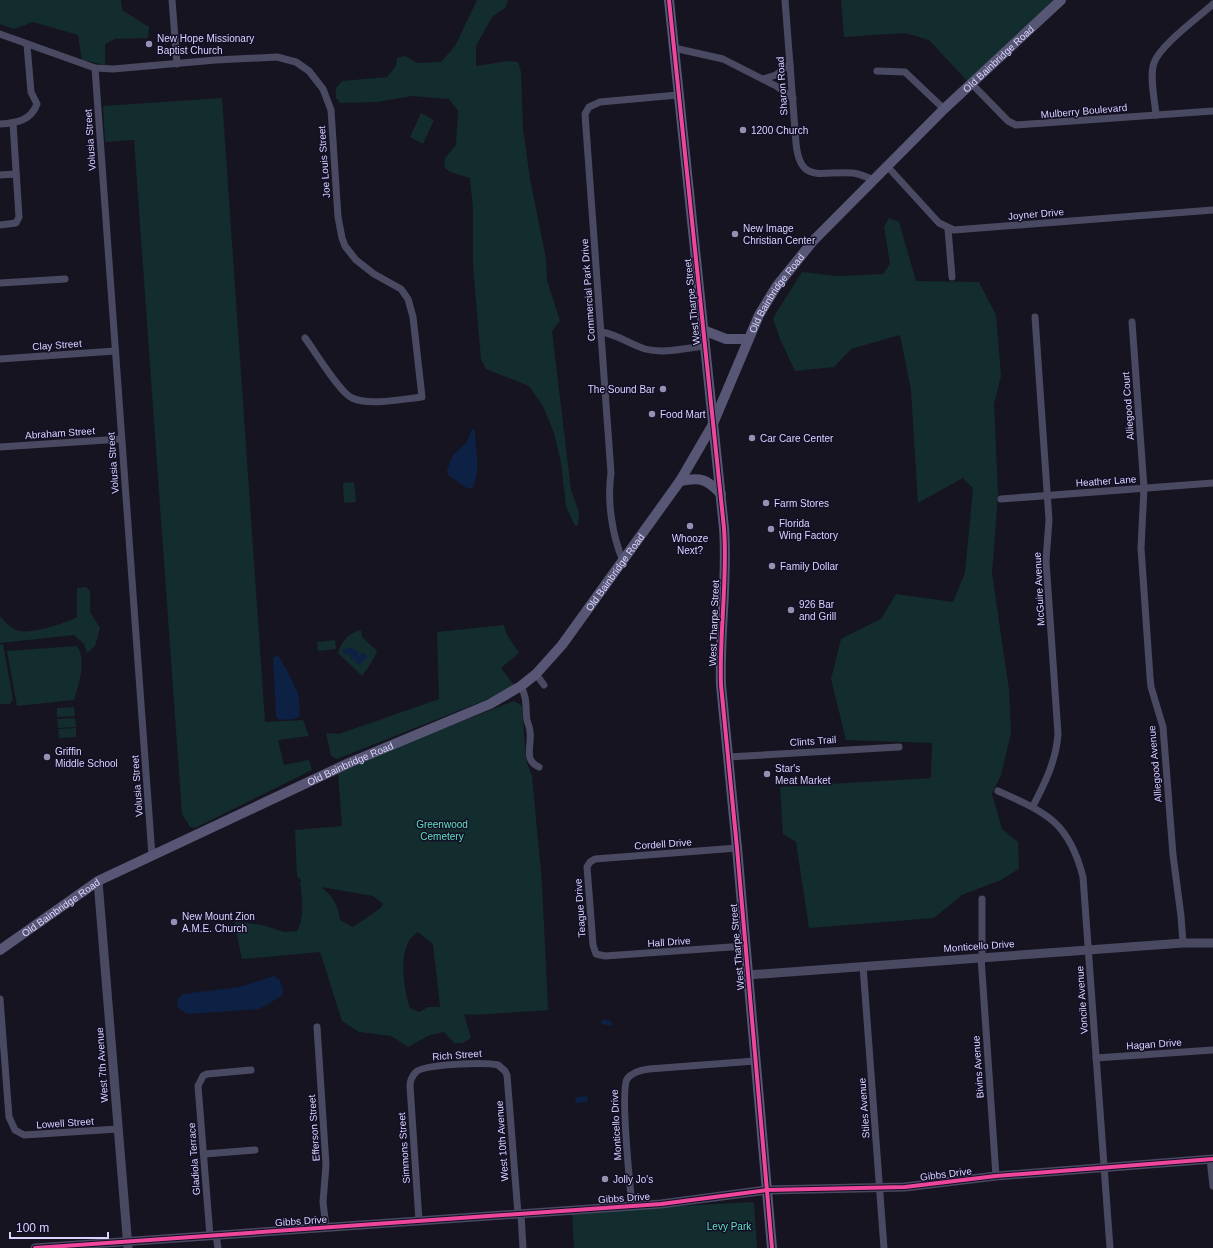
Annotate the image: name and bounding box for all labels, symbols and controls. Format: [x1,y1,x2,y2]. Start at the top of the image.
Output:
street label: Old Bainbridge Road [960,23,1036,94]
place label: New Hope Missionary Baptist Church [157,33,254,56]
marker: New Hope Missionary Baptist Church [144,39,154,49]
street label: Sharon Road [774,56,790,116]
street label: Mulberry Boulevard [1040,102,1128,120]
street label: Volusia Street [82,109,98,171]
street label: Joe Louis Street [316,125,332,198]
marker: 1200 Church [738,125,748,135]
place label: 1200 Church [751,125,808,136]
street label: Joyner Drive [1008,206,1065,222]
place label: New Image Christian Center [743,223,816,246]
marker: New Image Christian Center [730,229,740,239]
street label: Commercial Park Drive [579,238,597,342]
street label: Old Bainbridge Road [747,251,806,334]
street label: West Tharpe Street [682,258,702,346]
street label: Clay Street [32,338,82,352]
street label: Alliegood Court [1120,371,1136,440]
place label: The Sound Bar [588,384,656,395]
marker: The Sound Bar [658,384,668,394]
marker: Food Mart [647,409,657,419]
place label: Food Mart [660,409,706,420]
street label: Abraham Street [25,425,96,441]
street label: Volusia Street [105,432,121,494]
marker: Car Care Center [747,433,757,443]
place label: Car Care Center [760,433,834,444]
street label: Heather Lane [1075,473,1137,489]
marker: Farm Stores [761,498,771,508]
place label: Farm Stores [774,498,829,509]
place label: Florida Wing Factory [779,518,838,541]
marker: Whooze Next? [685,521,695,531]
marker: Florida Wing Factory [766,524,776,534]
street label: Old Bainbridge Road [583,531,646,613]
place label: Whooze Next? [672,533,709,556]
street label: McGuire Avenue [1032,551,1046,626]
marker: Family Dollar [767,561,777,571]
place label: Family Dollar [780,561,839,572]
street label: West Tharpe Street [707,579,721,666]
place label: 926 Bar and Grill [799,599,836,622]
marker: 926 Bar and Grill [786,605,796,615]
street label: Alliegood Avenue [1146,725,1164,803]
street label: Clints Trail [789,734,837,748]
street label: Old Bainbridge Road [305,740,395,787]
place label: Griffin Middle School [55,746,118,769]
marker: Griffin Middle School [42,752,52,762]
street label: Volusia Street [129,755,145,817]
place label: Star's Meat Market [775,763,831,786]
marker: Star's Meat Market [762,769,772,779]
park label: Greenwood Cemetery [416,819,468,842]
street label: Cordell Drive [634,836,693,852]
street label: Old Bainbridge Road [19,876,102,939]
street label: Teague Drive [572,878,588,938]
street label: West Tharpe Street [728,903,746,990]
place label: New Mount Zion A.M.E. Church [182,911,255,934]
marker: New Mount Zion A.M.E. Church [169,917,179,927]
street label: Hall Drive [647,935,691,949]
street label: Monticello Drive [943,938,1015,954]
street label: Voncile Avenue [1074,965,1090,1034]
street label: West 7th Avenue [94,1027,110,1103]
street label: Bivins Avenue [970,1035,986,1099]
street label: Hagan Drive [1126,1037,1183,1051]
street label: Rich Street [432,1048,482,1062]
street label: Stiles Avenue [856,1077,872,1139]
street label: Monticello Drive [609,1089,623,1161]
street label: Efferson Street [306,1094,322,1162]
street label: West 10th Avenue [494,1100,510,1182]
street label: Simmons Street [396,1112,412,1184]
street label: Lowell Street [36,1115,94,1131]
street label: Gladiola Terrace [186,1122,202,1196]
street label: Gibbs Drive [919,1165,973,1183]
marker: Jolly Jo's [600,1174,610,1184]
place label: Jolly Jo's [613,1174,653,1185]
street label: Gibbs Drive [598,1191,651,1205]
scale bar [10,1214,108,1240]
street label: Gibbs Drive [275,1214,328,1228]
text: 100 m [16,1221,49,1235]
park label: Levy Park [707,1221,752,1232]

